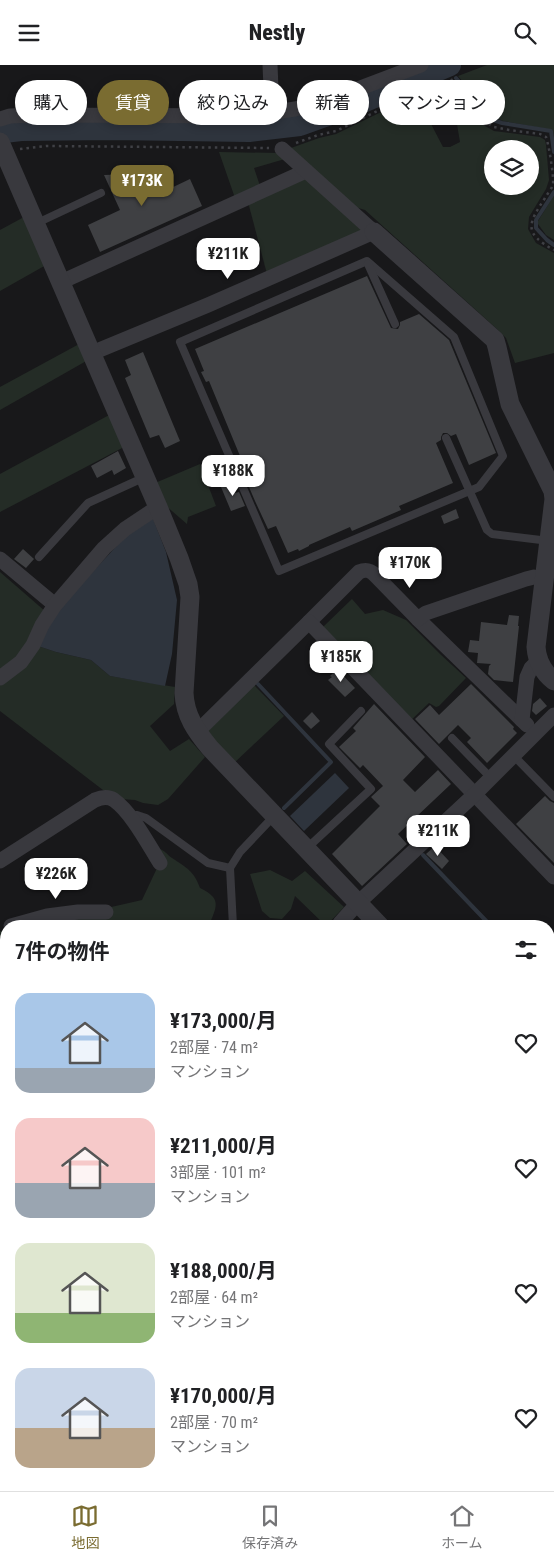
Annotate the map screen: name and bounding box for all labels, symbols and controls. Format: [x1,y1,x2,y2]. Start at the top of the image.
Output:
icon: menu [15,19,43,47]
icon: search [511,19,539,47]
text: Nestly [249,20,305,45]
chip: 購入 [15,80,87,125]
chip: 賃貸 [97,80,169,125]
chip: 絞り込み [179,80,287,125]
chip: 新着 [297,80,369,125]
chip: マンション [379,80,505,125]
map controls [484,140,539,195]
button: layers [484,140,539,195]
pin: ¥173K [107,165,177,207]
text: ¥173K [122,171,162,190]
pin: ¥211K [193,237,263,280]
text: ¥211K [208,244,248,263]
pin: ¥188K [198,455,268,497]
text: ¥188K [213,461,253,480]
pin: ¥170K [375,547,445,589]
text: ¥170K [390,553,430,572]
pin: ¥185K [306,641,376,683]
text: ¥185K [321,647,361,666]
pin: ¥211K [403,815,473,857]
text: ¥211K [418,821,458,840]
pin: ¥226K [21,857,91,900]
text: ¥226K [36,864,76,883]
icon: filters [512,936,540,964]
text: 7件の物件 [15,940,110,964]
text: ¥173,000/月 [170,1009,277,1033]
icon: home [55,1013,115,1073]
icon: heart [512,1029,540,1057]
text: 2部屋 · 74 m² [170,1038,258,1057]
text: マンション [170,1062,250,1081]
text: ¥211,000/月 [170,1134,277,1158]
icon: home [55,1138,115,1198]
icon: heart [512,1154,540,1182]
text: 3部屋 · 101 m² [170,1163,266,1182]
text: マンション [170,1187,250,1206]
text: ¥188,000/月 [170,1259,277,1283]
icon: home [55,1263,115,1323]
icon: heart [512,1279,540,1307]
text: 2部屋 · 64 m² [170,1288,258,1307]
text: マンション [170,1312,250,1331]
text: ¥170,000/月 [170,1384,277,1408]
icon: home [55,1388,115,1448]
icon: heart [512,1404,540,1432]
text: 2部屋 · 70 m² [170,1413,258,1432]
text: マンション [170,1437,250,1456]
tab: 地図 [71,1502,99,1552]
tab: 保存済み [242,1502,298,1552]
tab: ホーム [441,1502,483,1552]

